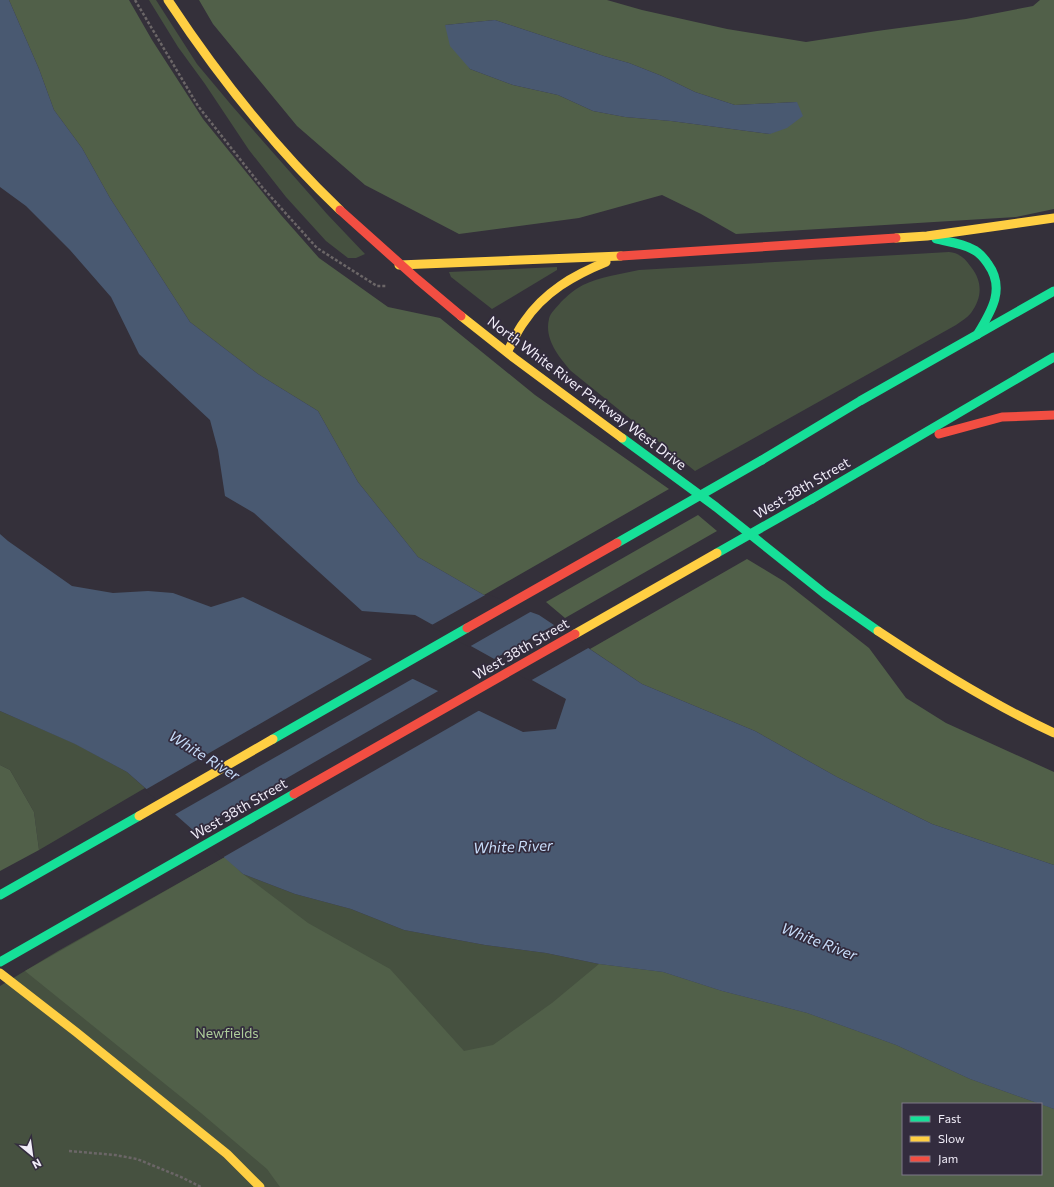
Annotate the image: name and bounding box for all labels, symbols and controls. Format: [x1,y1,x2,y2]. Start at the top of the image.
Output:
street label: North White River Parkway West Drive [484,312,690,473]
street label: West 38th Street [751,453,853,522]
street label: West 38th Street [470,614,572,683]
water label: White River [166,726,244,784]
street label: West 38th Street [188,774,290,843]
water label: White River [473,836,554,856]
water label: White River [779,918,861,964]
park label: Newfields [195,1024,259,1041]
legend [902,1103,1042,1175]
text: Fast [938,1111,961,1125]
text: Slow [938,1131,965,1145]
north arrow [12,1135,52,1175]
text: Jam [938,1151,958,1166]
text: N [30,1156,44,1172]

